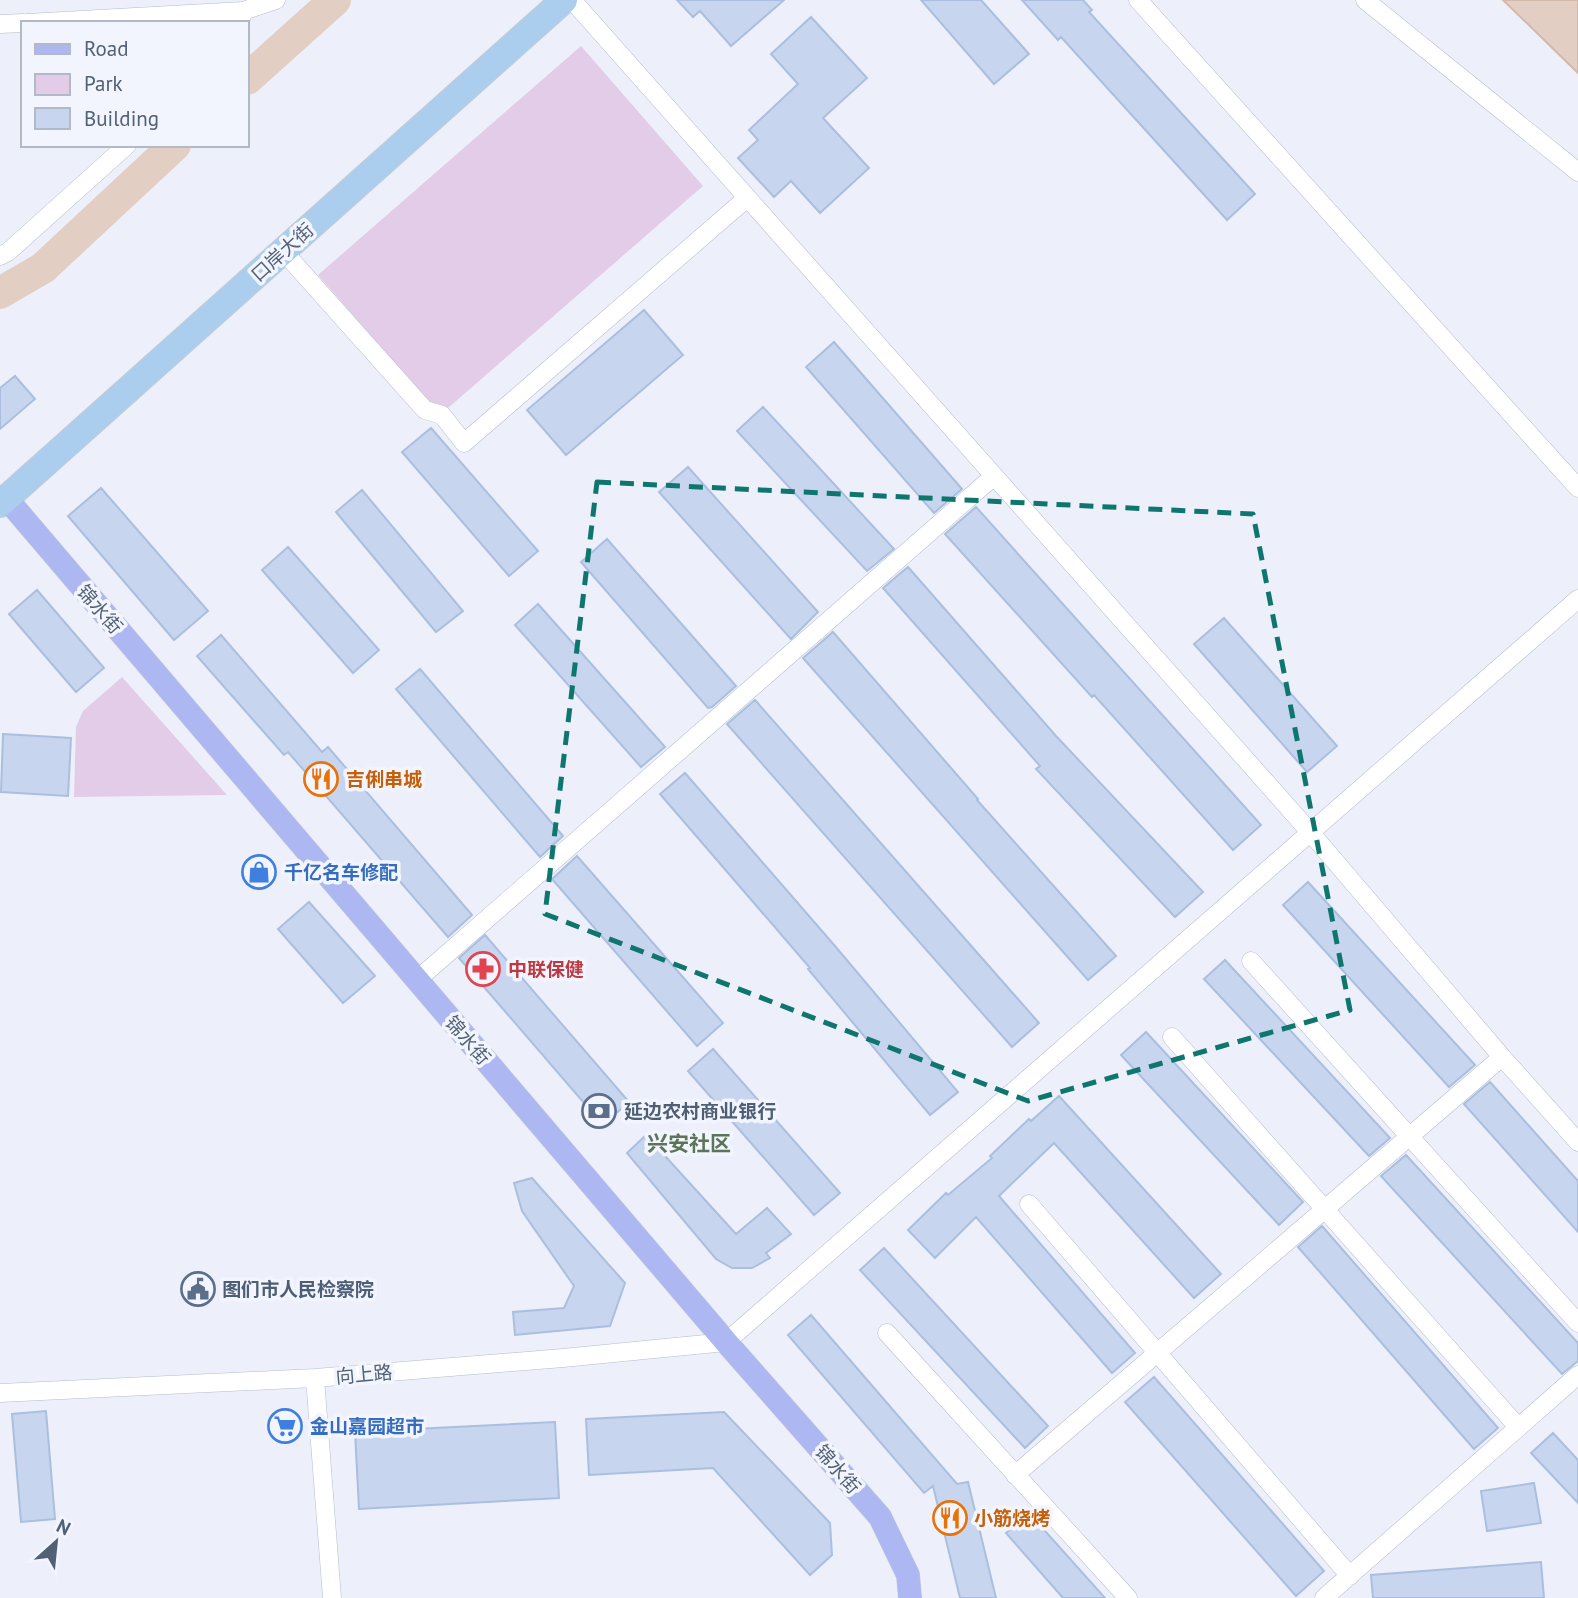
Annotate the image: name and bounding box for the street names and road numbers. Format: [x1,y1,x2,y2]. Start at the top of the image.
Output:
street label: 口岸大街 [246,218,318,286]
street label: 锦水街 [72,580,128,638]
street label: 锦水街 [440,1011,496,1069]
street label: 向上路 [335,1360,393,1388]
street label: 锦水街 [810,1440,866,1498]

